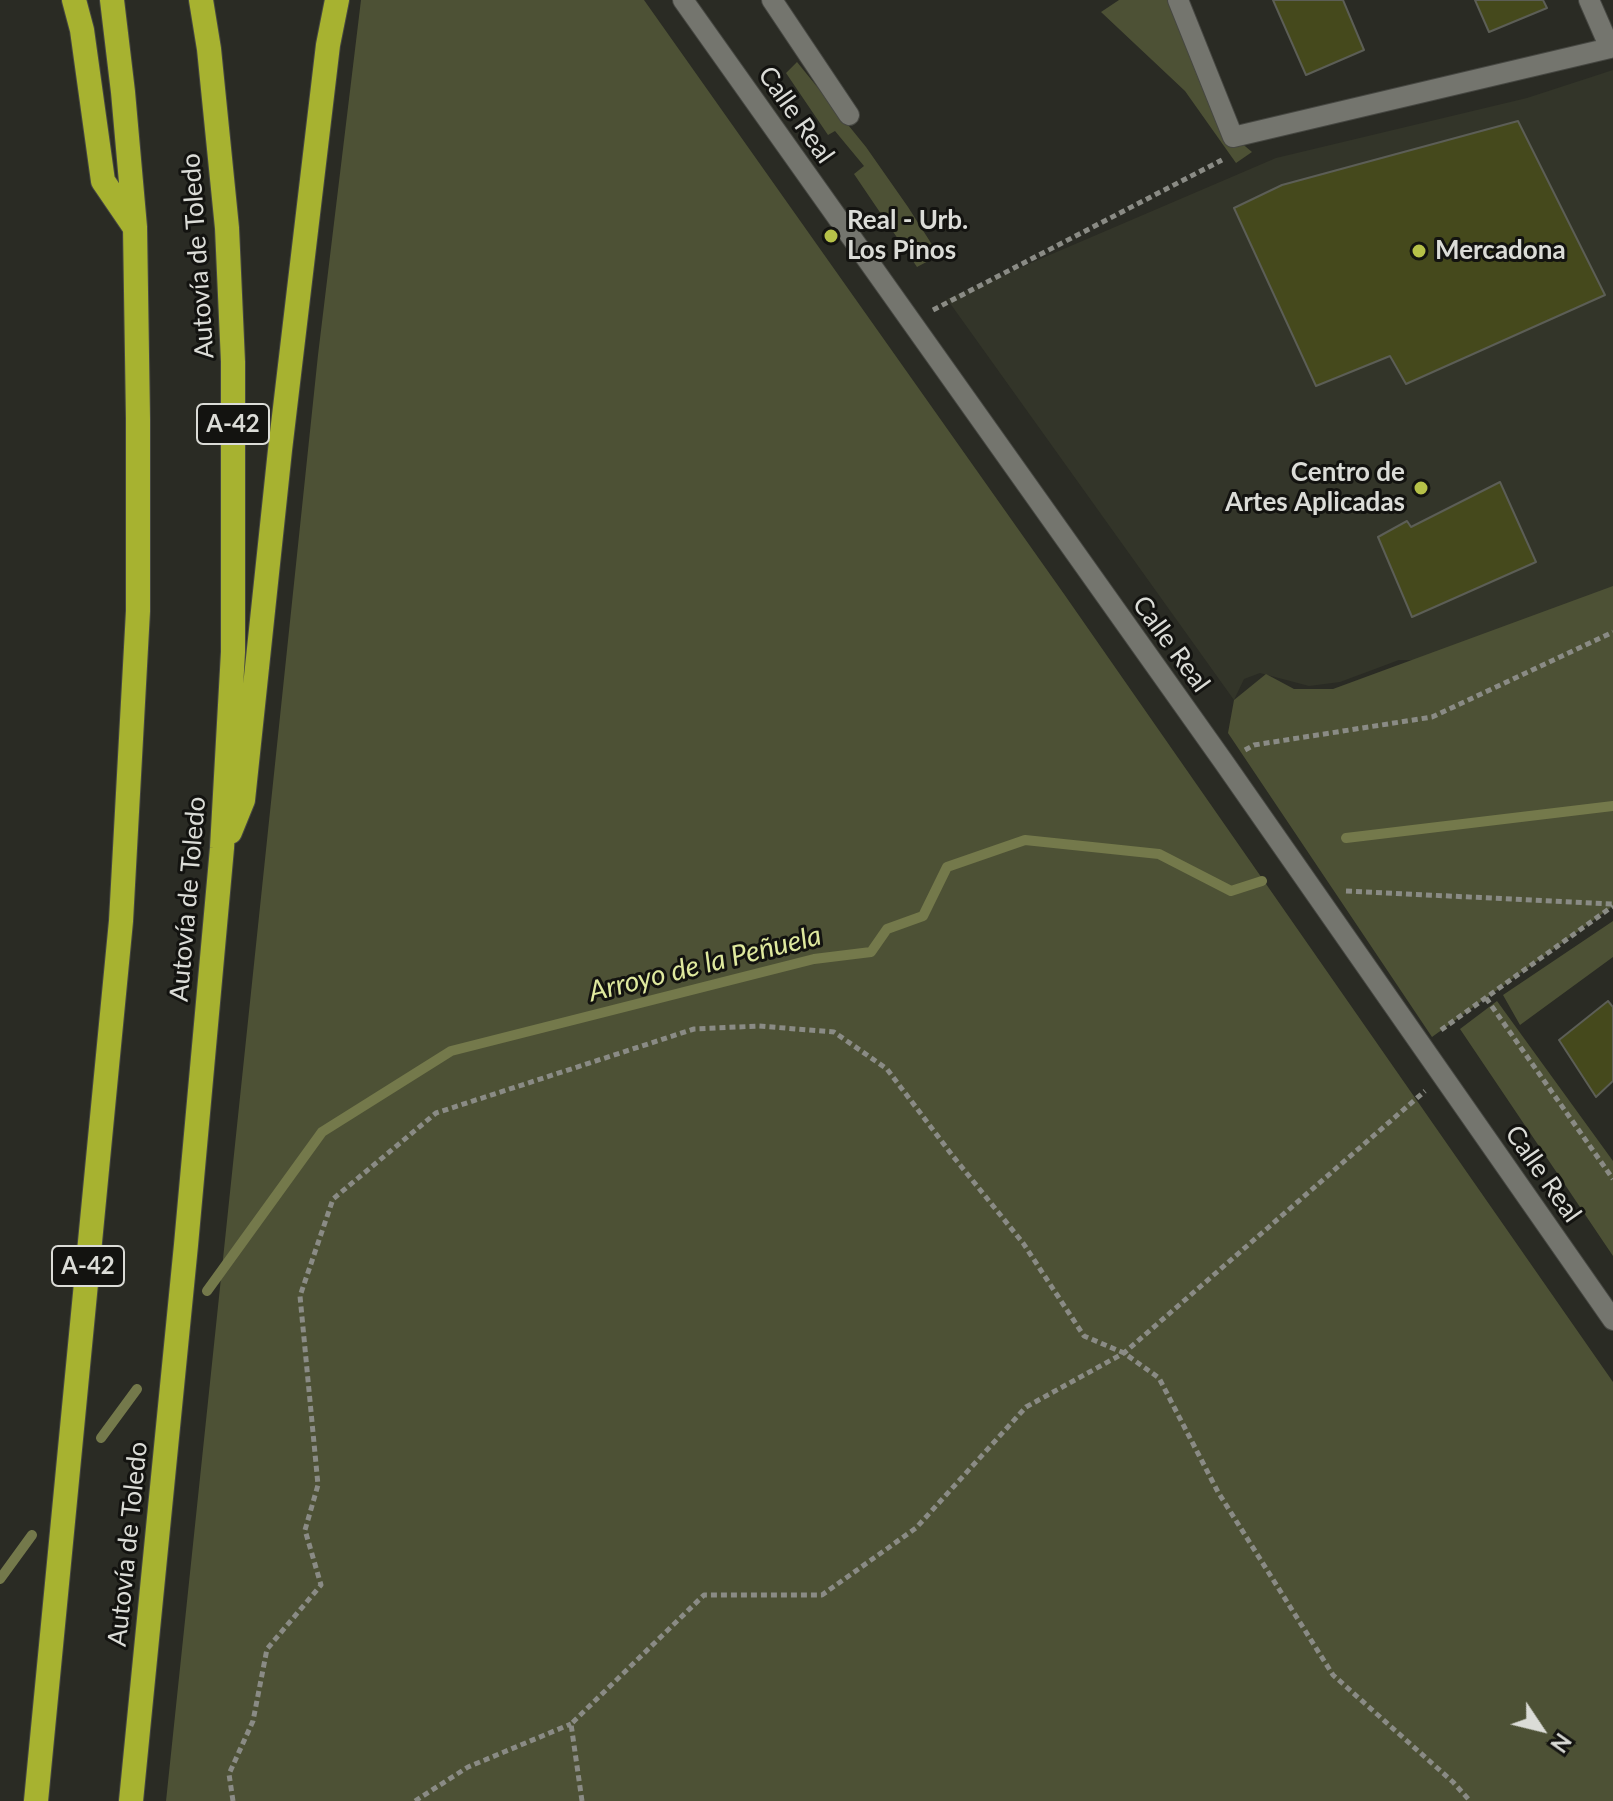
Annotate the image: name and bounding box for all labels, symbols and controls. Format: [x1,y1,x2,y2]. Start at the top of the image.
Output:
street label: Calle Real [751,61,841,169]
street label: Autovía de Toledo [175,152,221,360]
place label: Real - Urb. Los Pinos [847,205,968,266]
marker: Real - Urb. Los Pinos [822,227,840,245]
place label: Mercadona [1435,235,1566,267]
marker: Mercadona [1410,242,1428,260]
road number: A-42 [197,404,269,444]
place label: Centro de Artes Aplicadas [1225,457,1405,518]
marker: Centro de Artes Aplicadas [1412,479,1430,497]
street label: Calle Real [1126,590,1216,698]
street label: Autovía de Toledo [163,795,213,1003]
water label: Arroyo de la Peñuela [585,919,825,1009]
street label: Calle Real [1498,1120,1588,1228]
road number: A-42 [52,1246,124,1286]
street label: Autovía de Toledo [102,1440,154,1648]
north arrow [1501,1689,1581,1769]
text: N [1545,1728,1577,1758]

